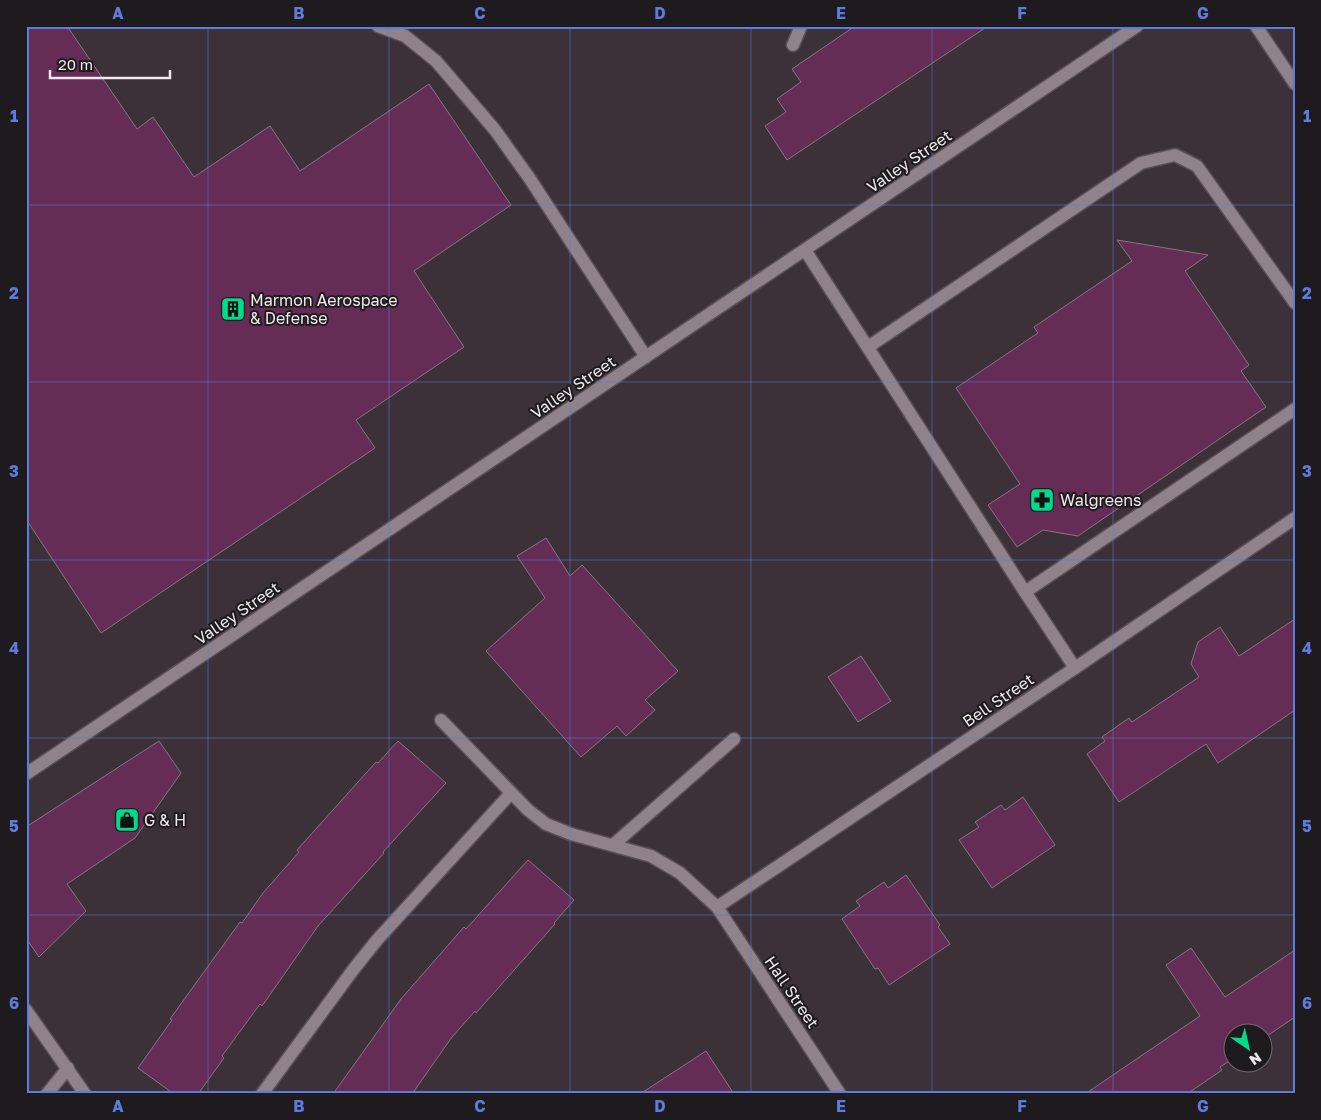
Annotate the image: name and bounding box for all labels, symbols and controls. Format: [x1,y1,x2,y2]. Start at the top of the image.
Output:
text: A [112,3,124,23]
text: B [293,3,305,23]
text: C [474,3,486,23]
text: D [654,3,666,23]
text: E [836,3,846,23]
text: F [1017,3,1027,23]
text: G [1197,3,1209,23]
scale bar [50,48,170,80]
text: 20 m [58,55,93,73]
text: 1 [10,106,18,126]
text: 1 [1303,106,1311,126]
street label: Valley Street [863,125,955,197]
text: 2 [9,283,19,303]
text: 2 [1302,283,1312,303]
place label: Marmon Aerospace & Defense [250,290,398,328]
building icon: Marmon Aerospace & Defense [220,296,246,322]
street label: Valley Street [527,351,619,423]
text: 3 [9,461,19,481]
text: 3 [1302,461,1312,481]
pharmacy icon: Walgreens [1029,487,1055,513]
place label: Walgreens [1060,490,1142,510]
street label: Valley Street [191,577,283,649]
text: 4 [9,638,19,658]
text: 4 [1302,638,1312,658]
street label: Bell Street [959,669,1037,731]
shop icon: G & H [114,807,140,833]
place label: G & H [144,810,186,830]
text: 5 [9,816,19,836]
text: 5 [1302,816,1312,836]
street label: Hall Street [761,952,823,1032]
text: 6 [9,993,19,1013]
text: 6 [1302,993,1312,1013]
north arrow [1224,1022,1274,1072]
text: N [1246,1049,1265,1069]
text: A [112,1096,124,1116]
text: B [293,1096,305,1116]
text: C [474,1096,486,1116]
text: D [654,1096,666,1116]
text: E [836,1096,846,1116]
text: F [1017,1096,1027,1116]
text: G [1197,1096,1209,1116]

